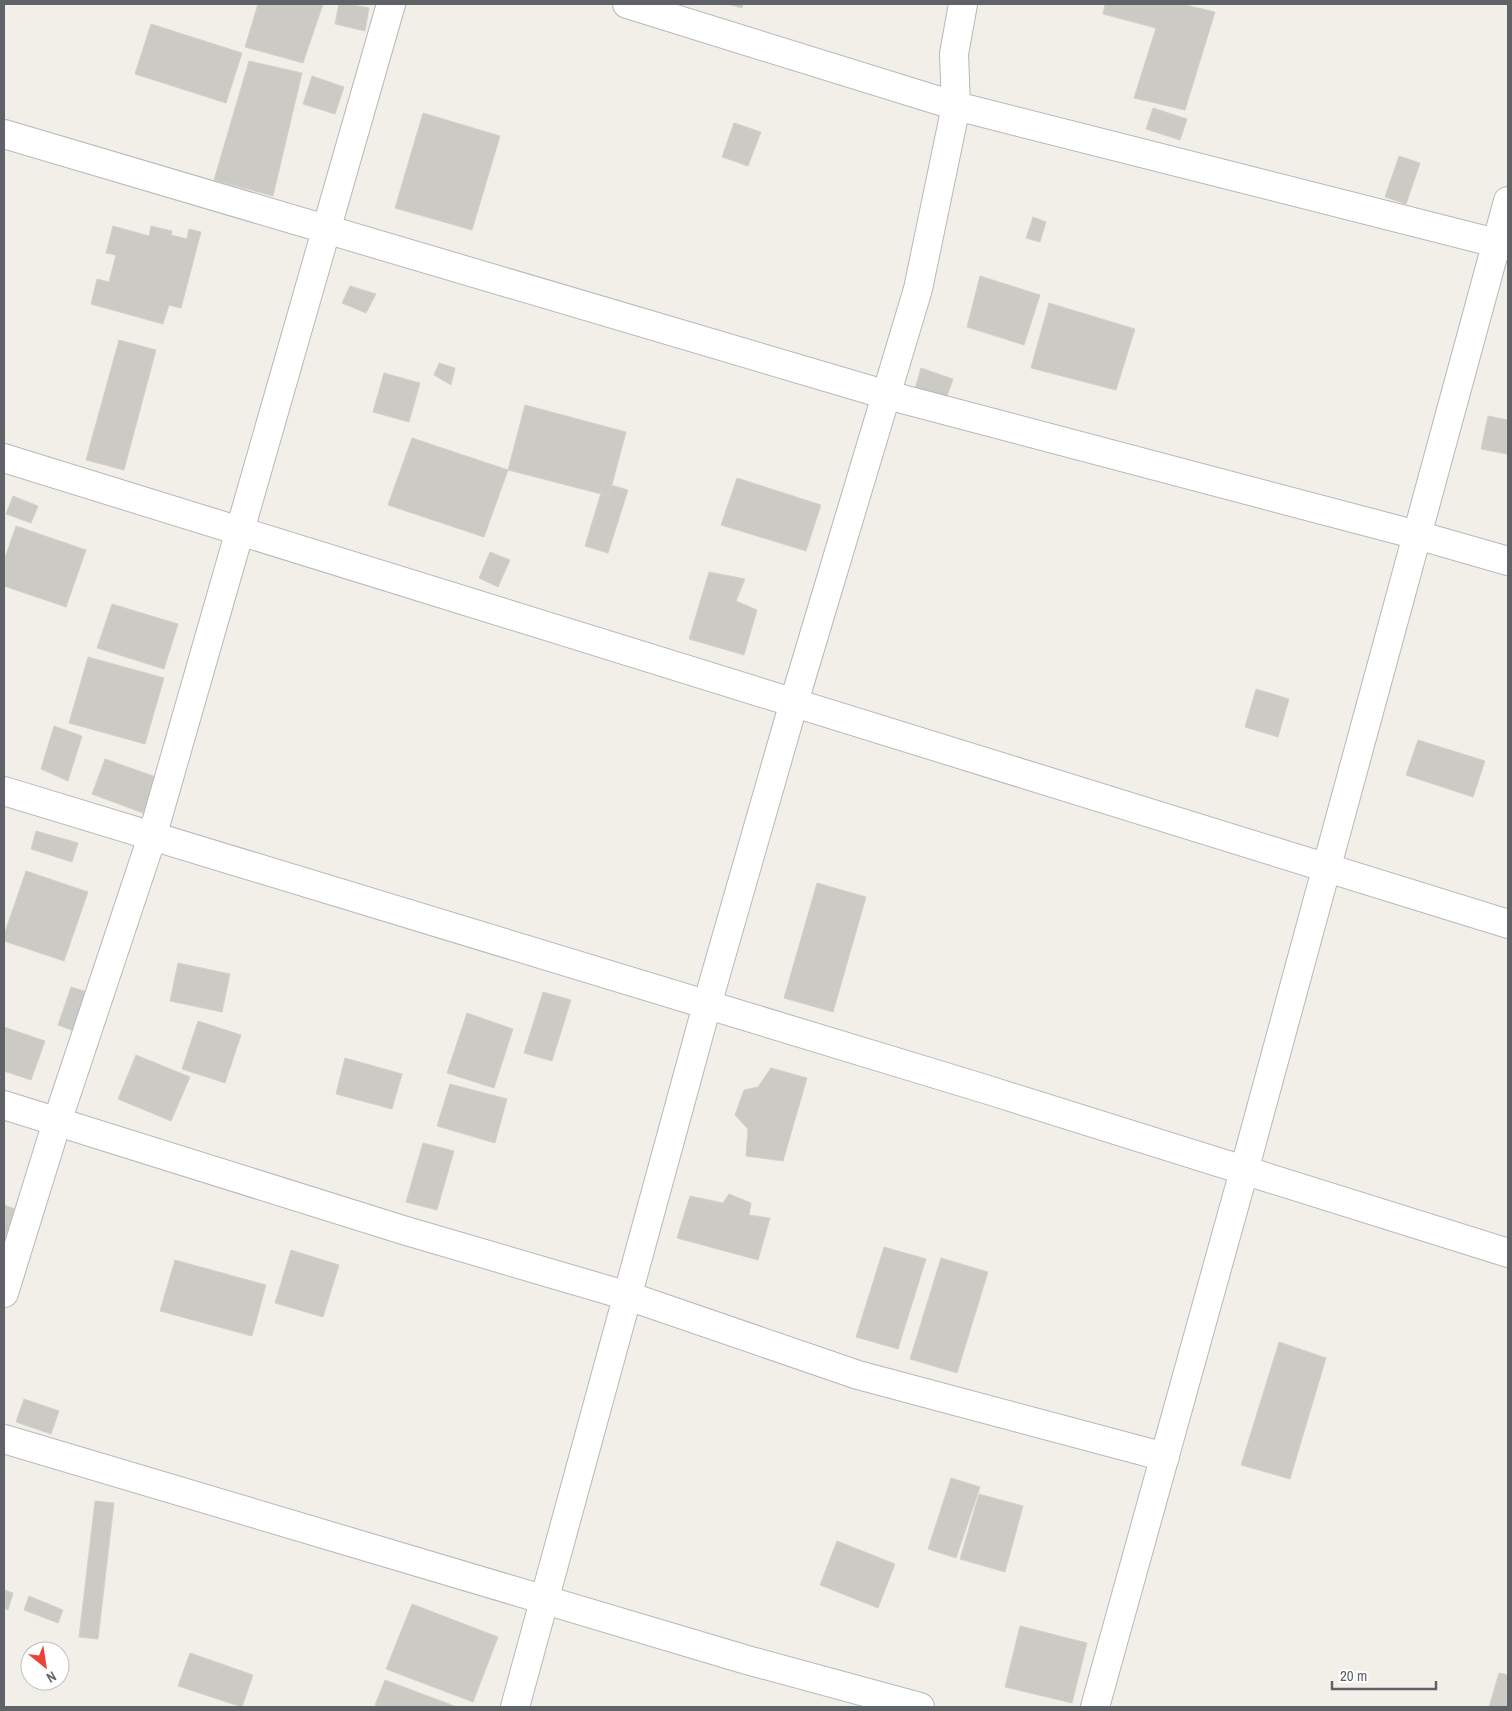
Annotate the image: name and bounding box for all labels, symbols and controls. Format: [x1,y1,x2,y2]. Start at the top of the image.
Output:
north arrow [20,1641,70,1691]
scale bar [1332,1658,1436,1690]
text: 20 m [1340,1665,1367,1686]
text: N [43,1667,60,1687]

